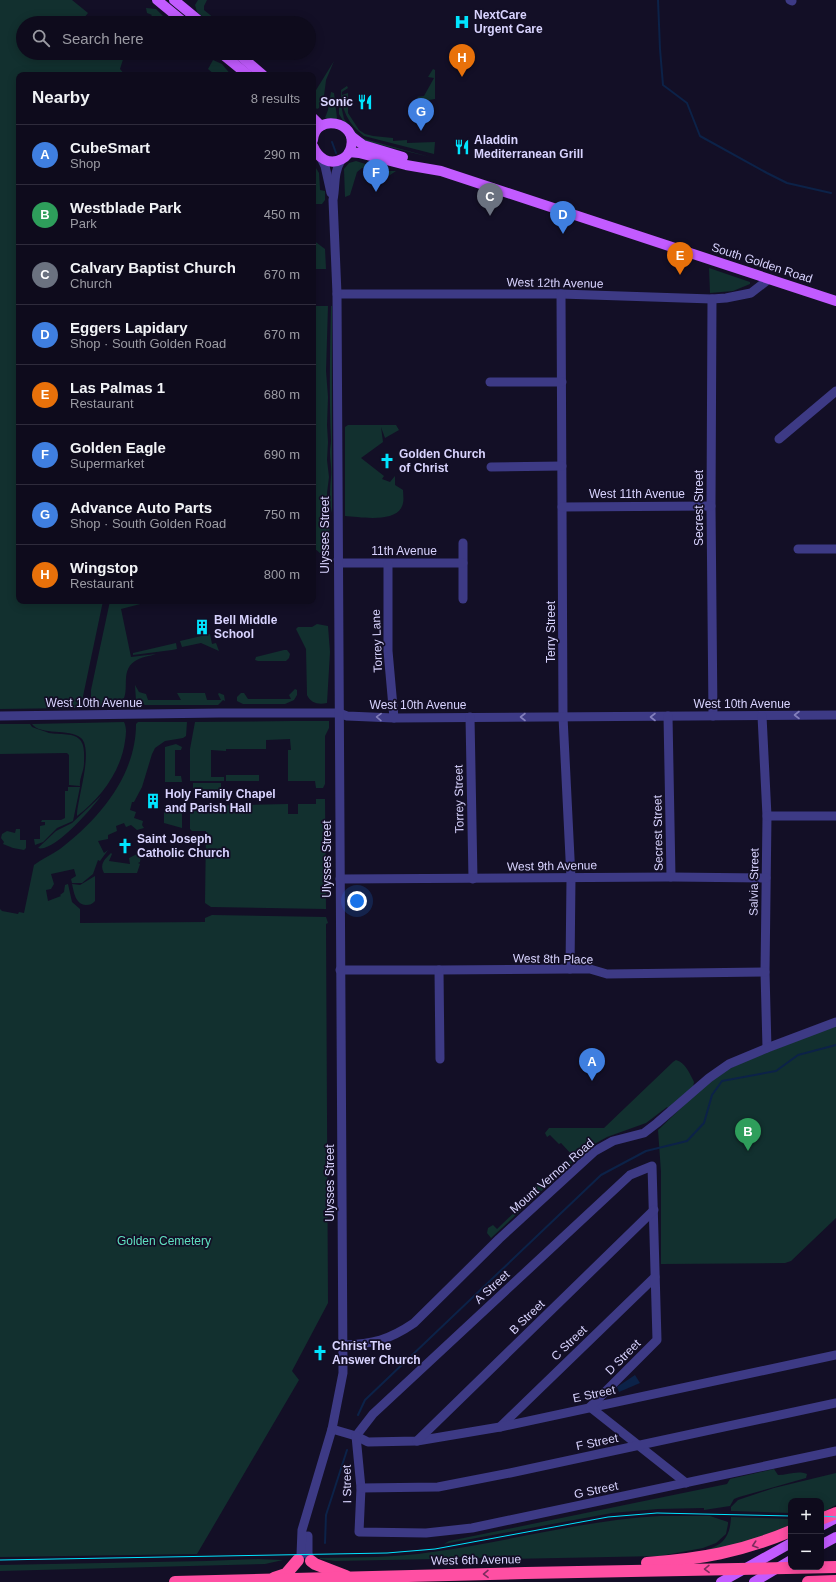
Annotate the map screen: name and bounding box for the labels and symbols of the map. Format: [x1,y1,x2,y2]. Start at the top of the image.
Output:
place label: NextCare Urgent Care [474,8,543,36]
hospital icon: NextCare Urgent Care [453,13,471,31]
pin: H [449,44,475,77]
restaurant icon: Sonic [356,93,374,111]
place label: Sonic [320,95,353,109]
pin: G [408,98,434,131]
place label: Aladdin Mediterranean Grill [474,133,583,161]
restaurant icon: Aladdin Mediterranean Grill [453,138,471,156]
pin: F [363,159,389,192]
pin: C [477,183,503,216]
pin: D [550,201,576,234]
street label: South Golden Road [710,240,814,286]
pin: E [667,242,693,275]
street label: West 12th Avenue [506,275,604,291]
place label: Golden Church of Christ [399,447,486,475]
church icon: Golden Church of Christ [378,452,396,470]
street label: Secrest Street [692,469,706,546]
street label: West 11th Avenue [589,487,685,501]
street label: Ulysses Street [318,496,332,574]
street label: 11th Avenue [371,544,437,558]
street label: Terry Street [544,600,558,663]
street label: Torrey Lane [369,609,385,673]
place label: Bell Middle School [214,613,278,641]
building icon: Bell Middle School [193,618,211,636]
street label: West 10th Avenue [46,696,143,710]
street label: West 10th Avenue [694,697,791,711]
street label: West 10th Avenue [370,698,467,712]
one-way arrow [794,711,800,720]
one-way arrow [376,713,382,721]
one-way arrow [520,713,526,721]
one-way arrow [650,713,656,721]
street label: Torrey Street [451,764,467,833]
place label: Holy Family Chapel and Parish Hall [165,787,276,815]
building icon: Holy Family Chapel and Parish Hall [144,792,162,810]
street label: Secrest Street [650,794,666,871]
street label: Ulysses Street [320,820,334,898]
place label: Saint Joseph Catholic Church [137,832,230,860]
church icon: Saint Joseph Catholic Church [116,837,134,855]
street label: Salvia Street [746,847,762,916]
street label: West 9th Avenue [507,858,598,874]
your location [347,891,367,911]
street label: West 8th Place [513,951,594,967]
pin: A [579,1048,605,1081]
pin: B [735,1118,761,1151]
street label: Mount Vernon Road [507,1136,597,1216]
street label: Ulysses Street [323,1144,337,1222]
park label: Golden Cemetery [117,1234,211,1248]
street label: A Street [472,1267,513,1307]
street label: B Street [507,1296,548,1337]
street label: C Street [548,1322,590,1363]
street label: D Street [602,1336,644,1378]
place label: Christ The Answer Church [332,1339,421,1367]
church icon: Christ The Answer Church [311,1344,329,1362]
street label: E Street [571,1383,617,1405]
street label: F Street [575,1431,620,1453]
street label: I Street [340,1464,354,1503]
street label: G Street [573,1478,620,1501]
one-way arrow [751,1540,758,1549]
street label: West 6th Avenue [431,1552,522,1568]
one-way arrow [704,1565,710,1574]
one-way arrow [483,1569,489,1578]

